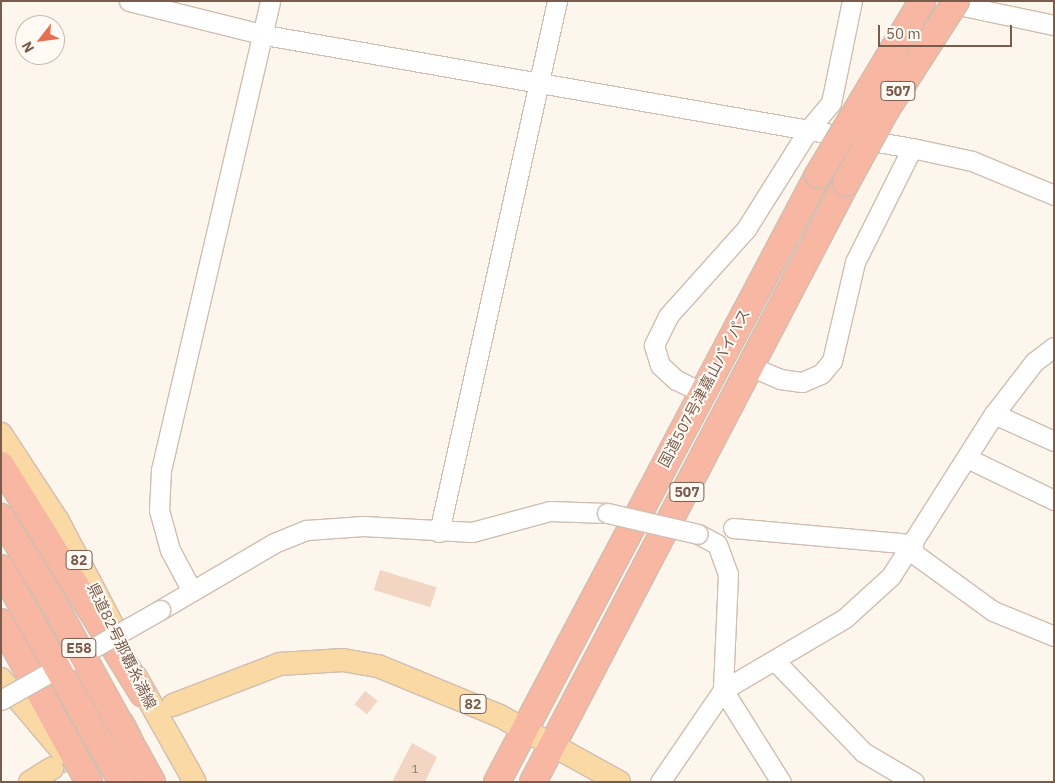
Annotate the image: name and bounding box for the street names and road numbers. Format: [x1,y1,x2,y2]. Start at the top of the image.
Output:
road number: 507 [879,80,917,102]
street label: 国道507号津嘉山バイパス [655,306,753,470]
road number: 507 [668,481,706,504]
road number: 82 [65,548,93,572]
street label: 県道82号那覇糸満線 [84,580,160,712]
road number: E58 [60,636,98,660]
road number: 82 [459,692,487,716]

